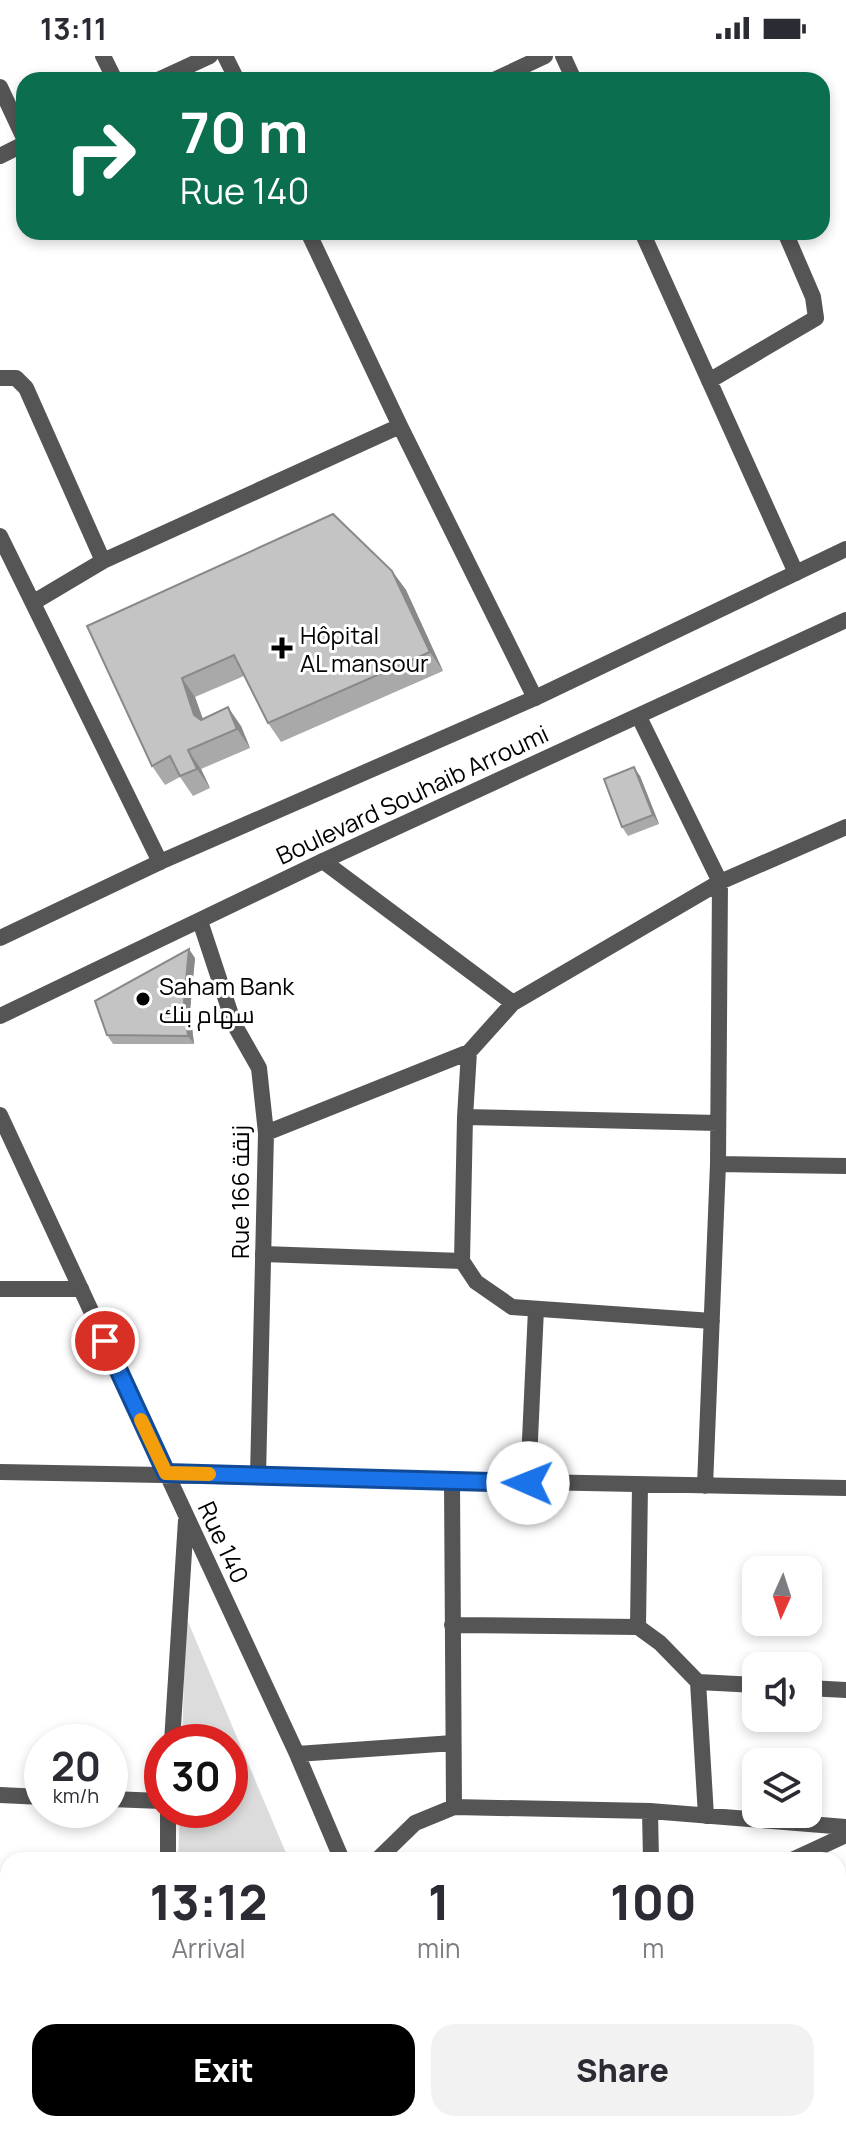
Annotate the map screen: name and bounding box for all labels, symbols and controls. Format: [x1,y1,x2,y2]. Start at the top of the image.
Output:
text: 13:11 [40,8,107,49]
text: 70 m [180,93,308,170]
icon: right [48,104,152,208]
text: Rue 140 [180,166,310,215]
place label: Hôpital AL mansour [300,618,429,679]
marker: Hôpital AL mansour [271,637,293,659]
street label: Boulevard Souhaib Arroumi [271,716,553,872]
place label: Saham Bank سهام بنك [159,969,295,1031]
marker: Saham Bank سهام بنك [134,990,152,1008]
street label: Rue 166 زنقة [223,1125,256,1259]
pin [71,1307,139,1375]
icon: arrive [83,1319,127,1363]
position arrow [486,1441,570,1525]
street label: Rue 140 [191,1496,257,1588]
north arrow [742,1556,822,1636]
map controls [742,1556,822,1828]
button: sound [742,1652,822,1732]
speed limit sign: 30 [144,1724,248,1828]
text: 20 [51,1738,101,1793]
button: layers [742,1748,822,1828]
text: km/h [53,1782,99,1809]
text: 13:12 [149,1869,268,1934]
text: 1 [428,1869,450,1934]
text: 100 [610,1869,697,1934]
text: Arrival [171,1930,246,1966]
text: min [417,1930,461,1966]
text: m [642,1930,664,1966]
button: Exit [32,2024,415,2116]
button: Share [431,2024,814,2116]

